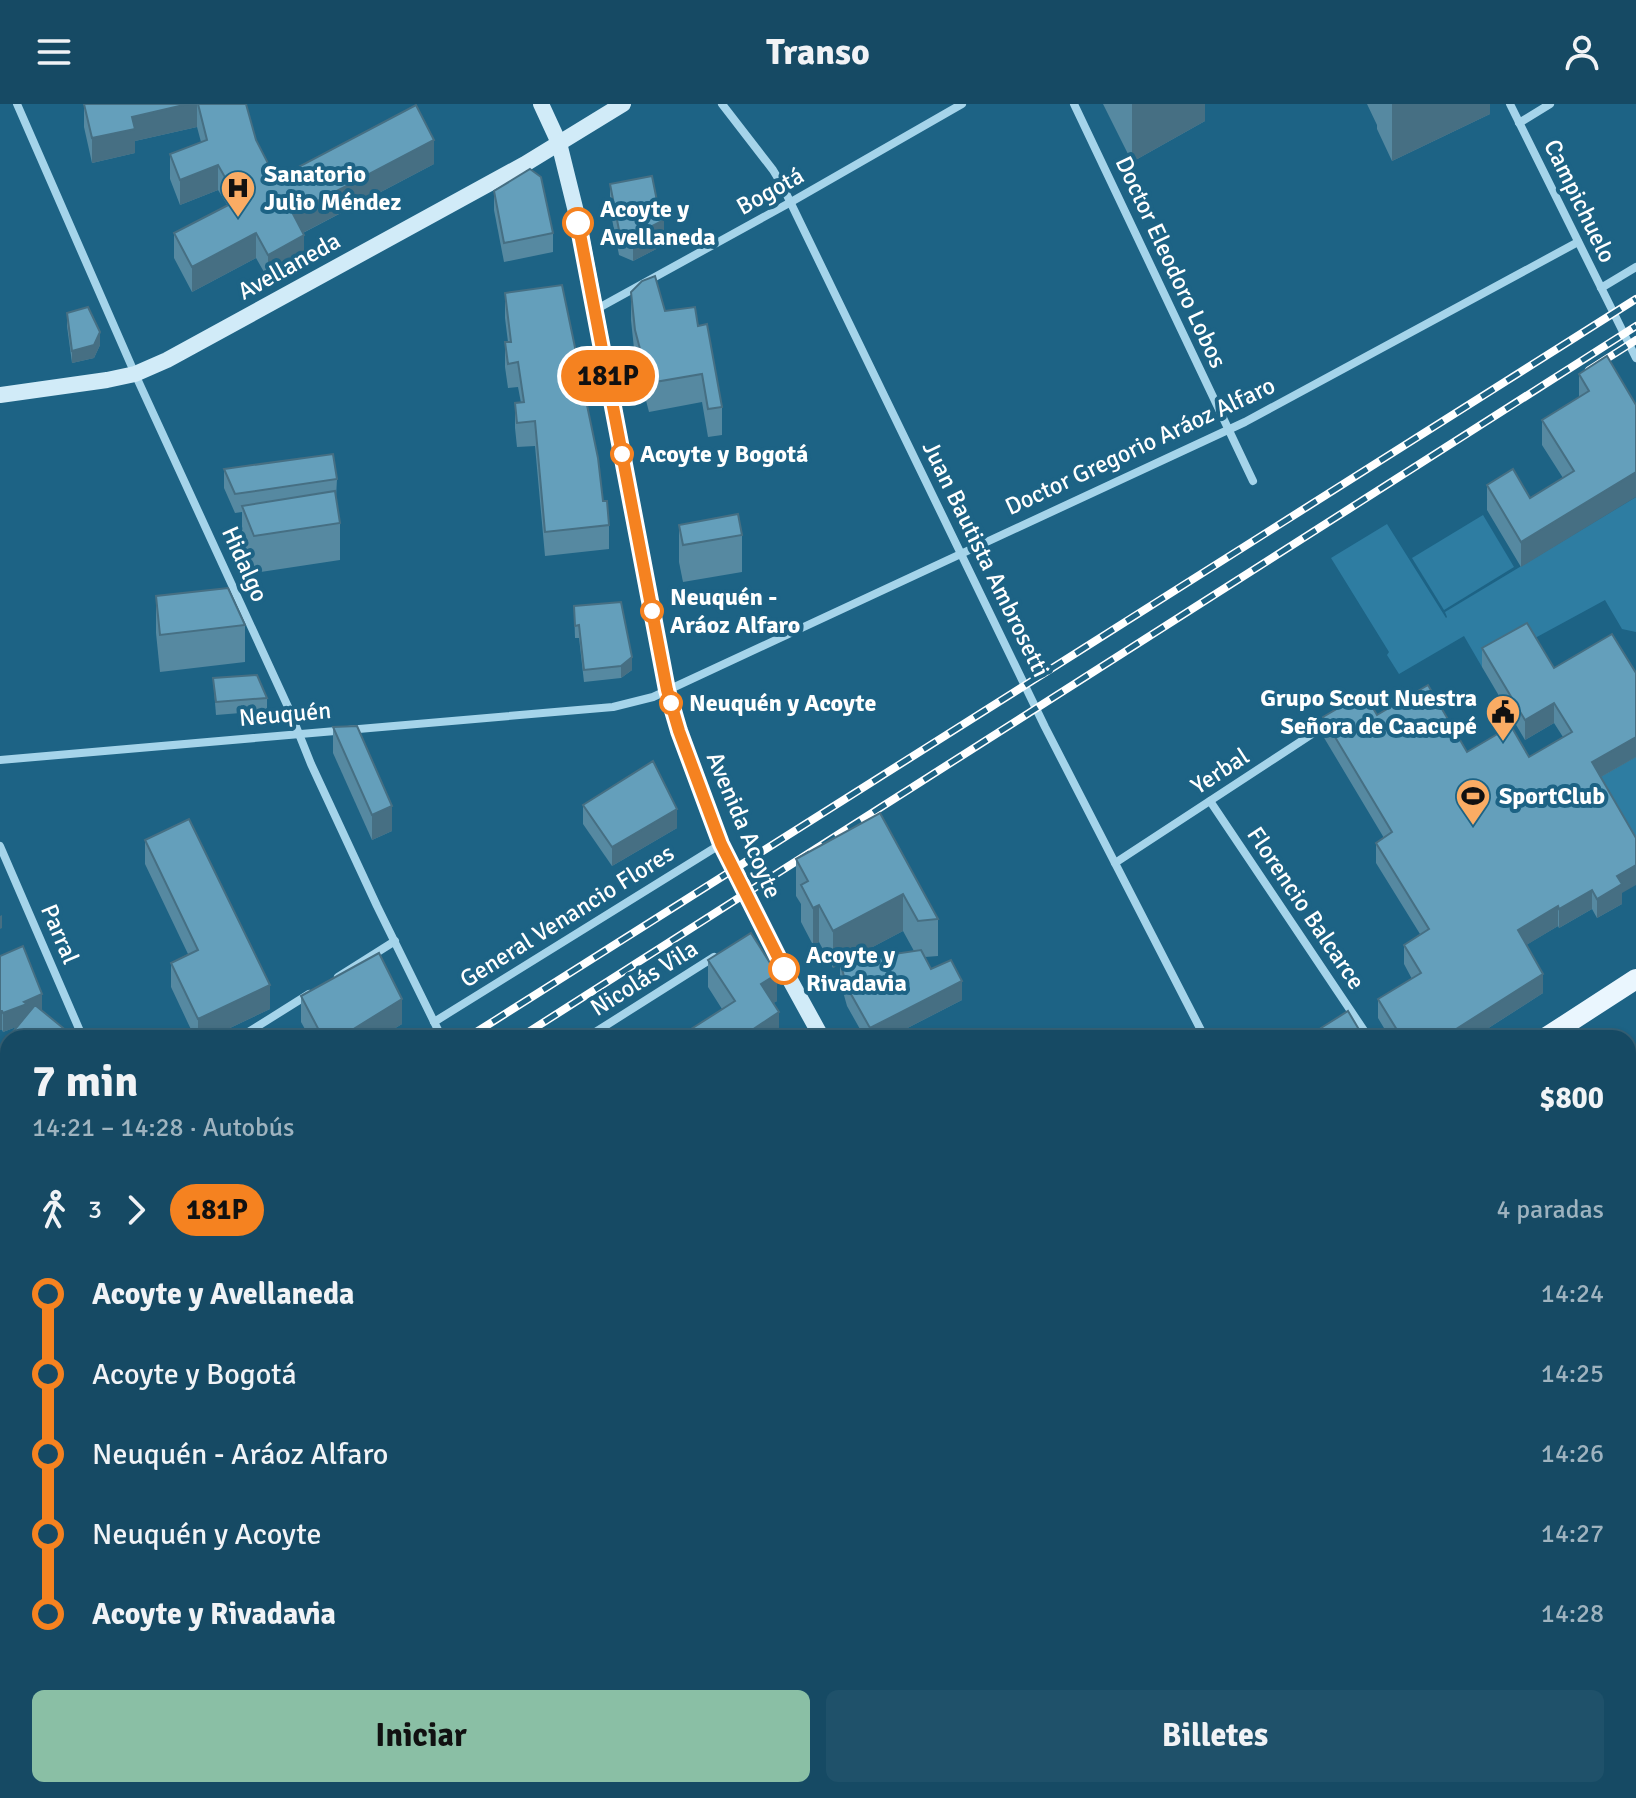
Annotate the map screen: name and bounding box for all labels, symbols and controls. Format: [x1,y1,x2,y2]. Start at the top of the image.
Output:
icon: menu [32,30,76,74]
text: Transo [766,30,870,75]
icon: person [1560,30,1604,74]
street label: Campichuelo [1537,134,1623,268]
street label: Doctor Eleodoro Lobos [1109,151,1233,373]
place label: Sanatorio Julio Méndez [264,159,402,217]
street label: Bogotá [731,160,809,222]
hospital icon: Sanatorio Julio Méndez [219,169,257,219]
place label: Acoyte y Avellaneda [600,194,716,252]
marker: Acoyte y Avellaneda [563,208,593,238]
street label: Avellaneda [232,226,346,306]
line badge: 181P [552,350,664,402]
text: 181P [577,359,639,393]
street label: Doctor Gregorio Aráoz Alfaro [1000,370,1280,522]
street label: Juan Bautista Ambrosetti [916,436,1056,682]
place label: Acoyte y Bogotá [640,439,808,469]
marker: Acoyte y Bogotá [611,443,633,465]
street label: Hidalgo [215,522,275,606]
place label: Neuquén - Aráoz Alfaro [670,582,800,640]
marker: Neuquén - Aráoz Alfaro [641,600,663,622]
place label: Grupo Scout Nuestra Señora de Caacupé [1260,683,1477,741]
place label: Neuquén y Acoyte [689,688,876,718]
marker: Neuquén y Acoyte [660,692,682,714]
public building icon: Grupo Scout Nuestra Señora de Caacupé [1484,693,1522,743]
street label: Neuquén [238,695,332,733]
street label: Yerbal [1185,741,1255,801]
street label: Avenida Acoyte [700,747,788,903]
sports icon: SportClub [1454,777,1492,827]
place label: SportClub [1499,781,1605,811]
street label: Florencio Balcarce [1241,821,1371,995]
street label: General Venancio Flores [454,838,680,994]
street label: Parral [34,900,86,968]
street label: Nicolás Vila [585,933,703,1023]
place label: Acoyte y Rivadavia [806,940,907,998]
marker: Acoyte y Rivadavia [769,954,799,984]
text: 7 min [32,1055,138,1109]
text: $800 [1539,1080,1604,1117]
text: 14:21 – 14:28 · Autobús [32,1112,294,1144]
icon: walk [32,1188,76,1232]
icon: forward [114,1188,158,1232]
text: 181P [186,1193,248,1227]
text: 3 [88,1194,102,1226]
text: 4 paradas [1496,1194,1604,1226]
text: Acoyte y Avellaneda [92,1276,354,1313]
text: 14:24 [1541,1278,1604,1310]
text: Acoyte y Bogotá [92,1356,297,1393]
text: 14:25 [1541,1358,1604,1390]
text: Neuquén - Aráoz Alfaro [92,1436,388,1473]
text: 14:26 [1541,1438,1604,1470]
text: Neuquén y Acoyte [92,1516,321,1553]
text: 14:27 [1541,1518,1604,1550]
text: Acoyte y Rivadavia [92,1596,336,1633]
text: 14:28 [1541,1598,1604,1630]
button: Iniciar [32,1690,810,1782]
button: Billetes [826,1690,1604,1782]

